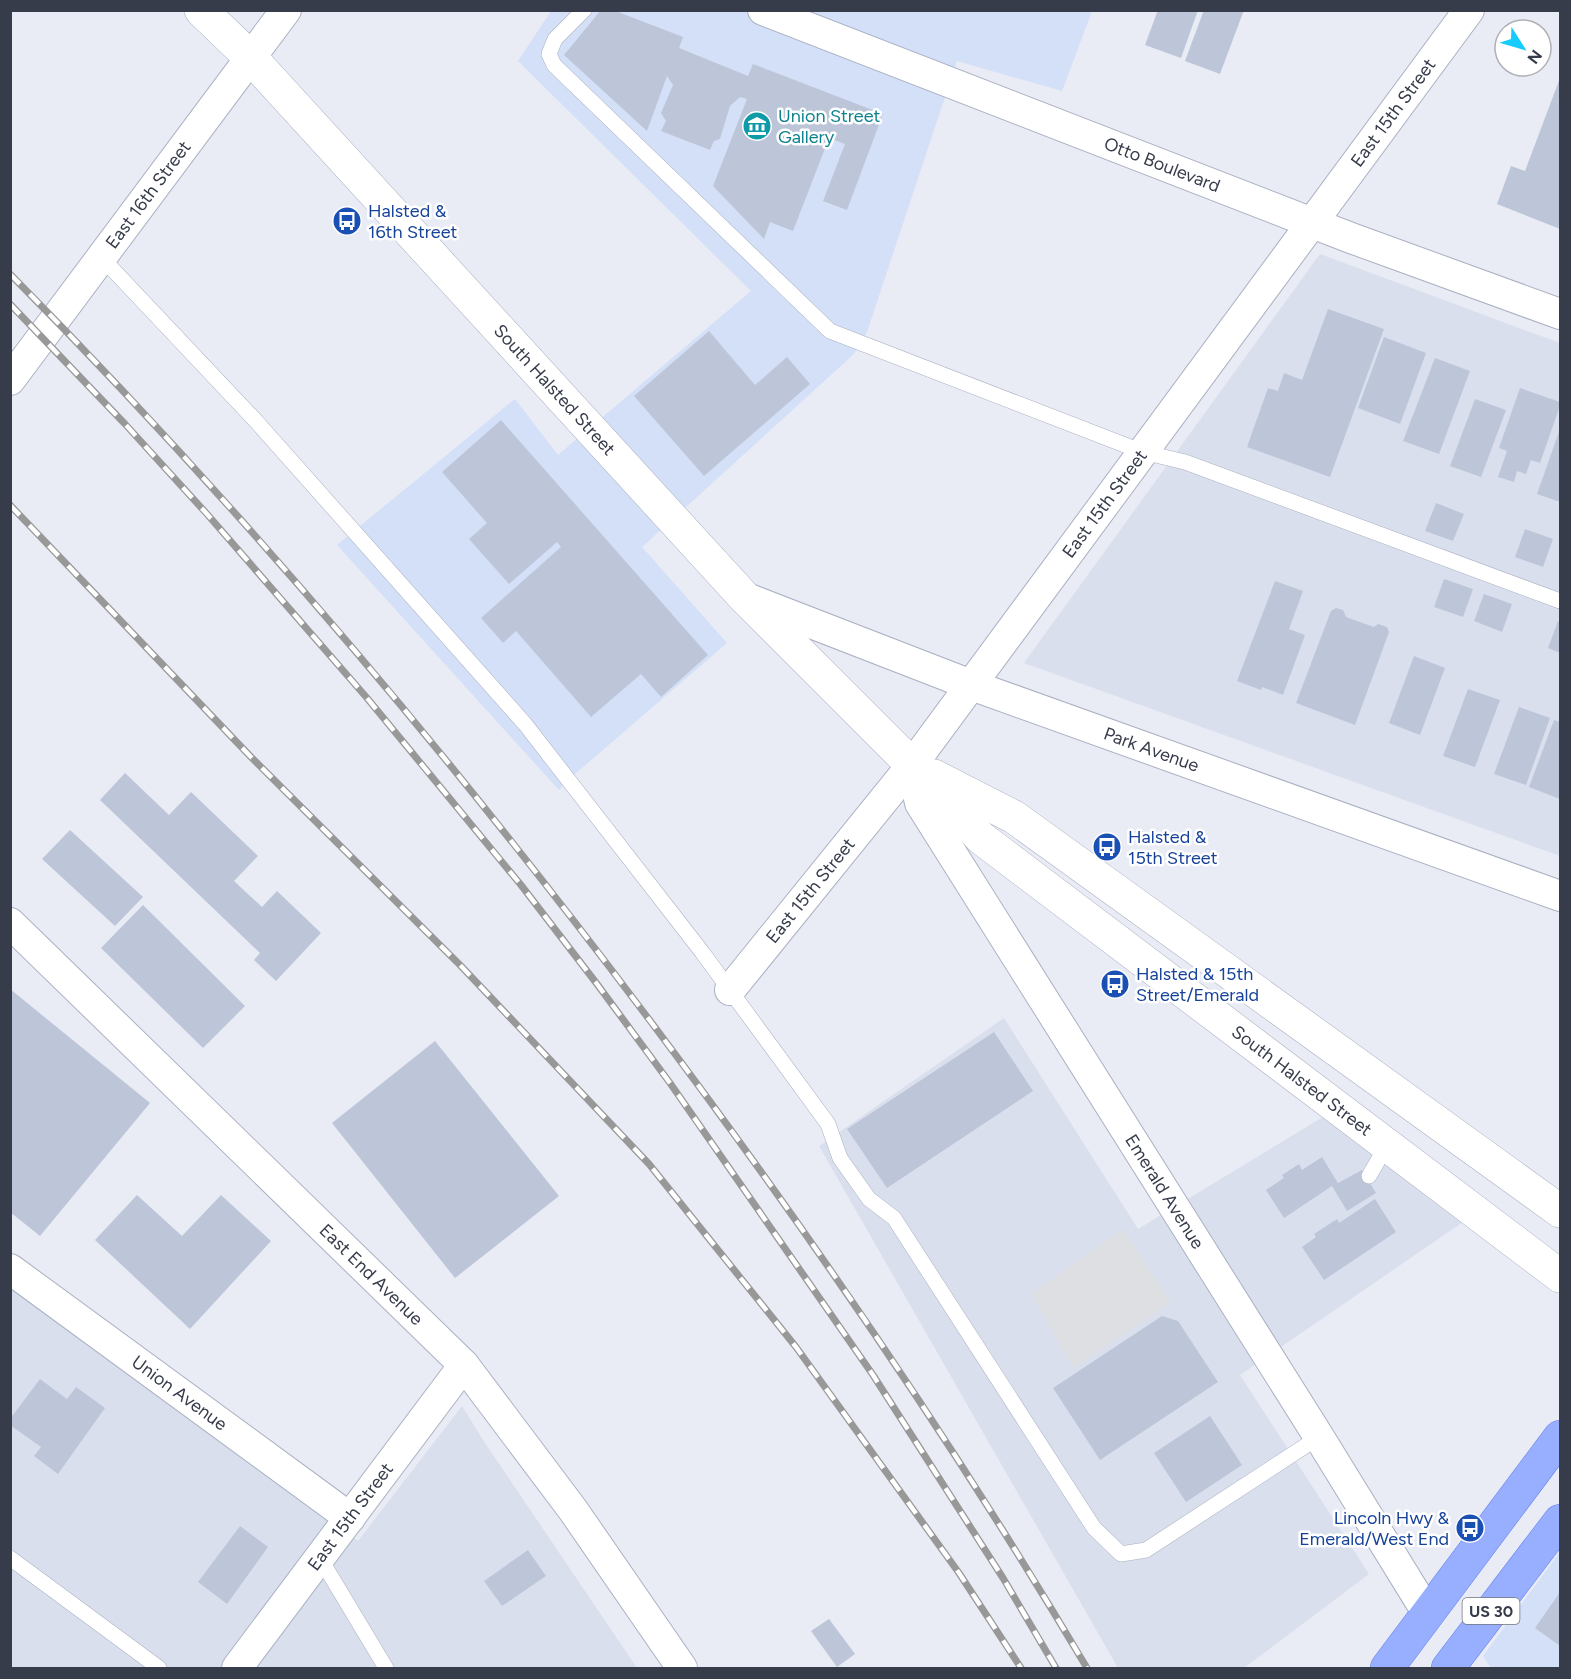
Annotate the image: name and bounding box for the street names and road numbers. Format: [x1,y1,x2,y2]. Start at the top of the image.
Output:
street label: East 15th Street [1346,54,1441,171]
street label: Otto Boulevard [1101,132,1223,197]
street label: East 16th Street [101,136,196,253]
street label: South Halsted Street [489,320,620,460]
street label: East 15th Street [1058,445,1152,562]
street label: Park Avenue [1101,722,1202,777]
street label: East 15th Street [761,833,860,948]
street label: South Halsted Street [1227,1021,1376,1141]
street label: Emerald Avenue [1120,1130,1209,1253]
street label: East End Avenue [315,1219,428,1330]
street label: Union Avenue [127,1351,232,1435]
street label: East 15th Street [303,1458,398,1575]
road number: US 30 [1462,1598,1520,1624]

